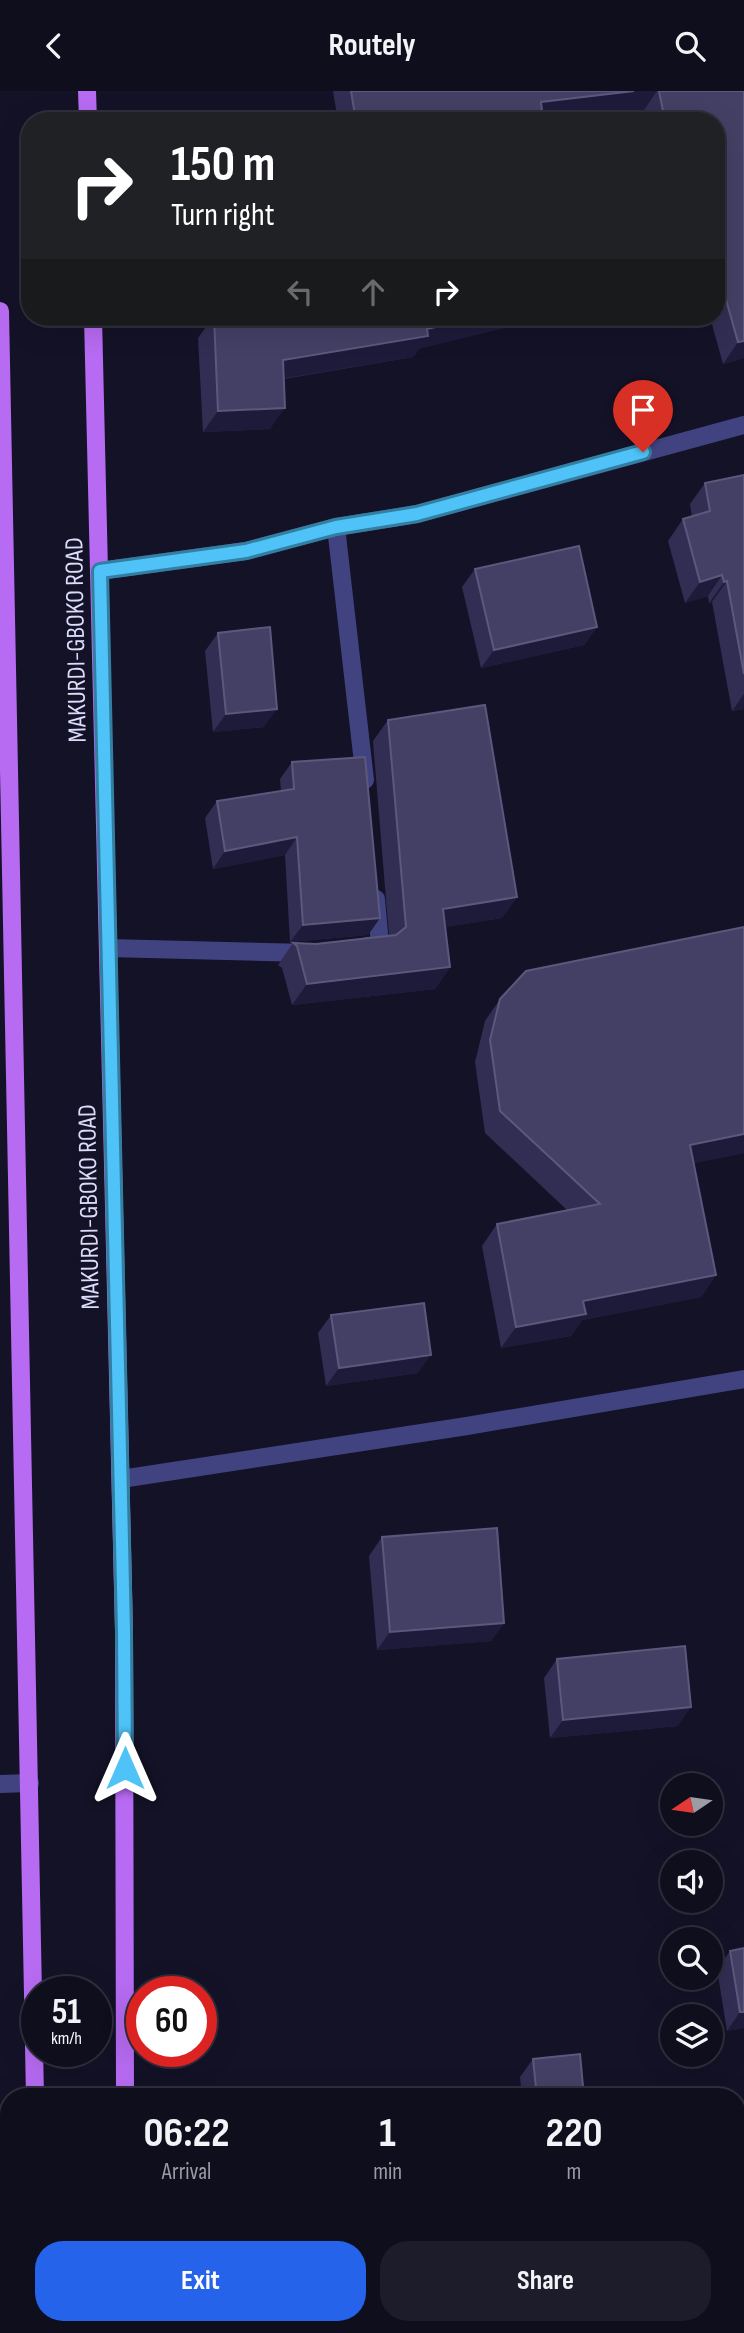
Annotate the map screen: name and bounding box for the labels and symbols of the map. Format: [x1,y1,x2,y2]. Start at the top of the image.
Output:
pin [613,380,673,452]
street label: MAKURDI-GBOKO ROAD [59,537,94,743]
street label: MAKURDI-GBOKO ROAD [72,1104,107,1310]
position arrow [88,1731,162,1805]
north arrow [660,1773,723,1836]
speed limit sign: 60 [126,1976,217,2067]

